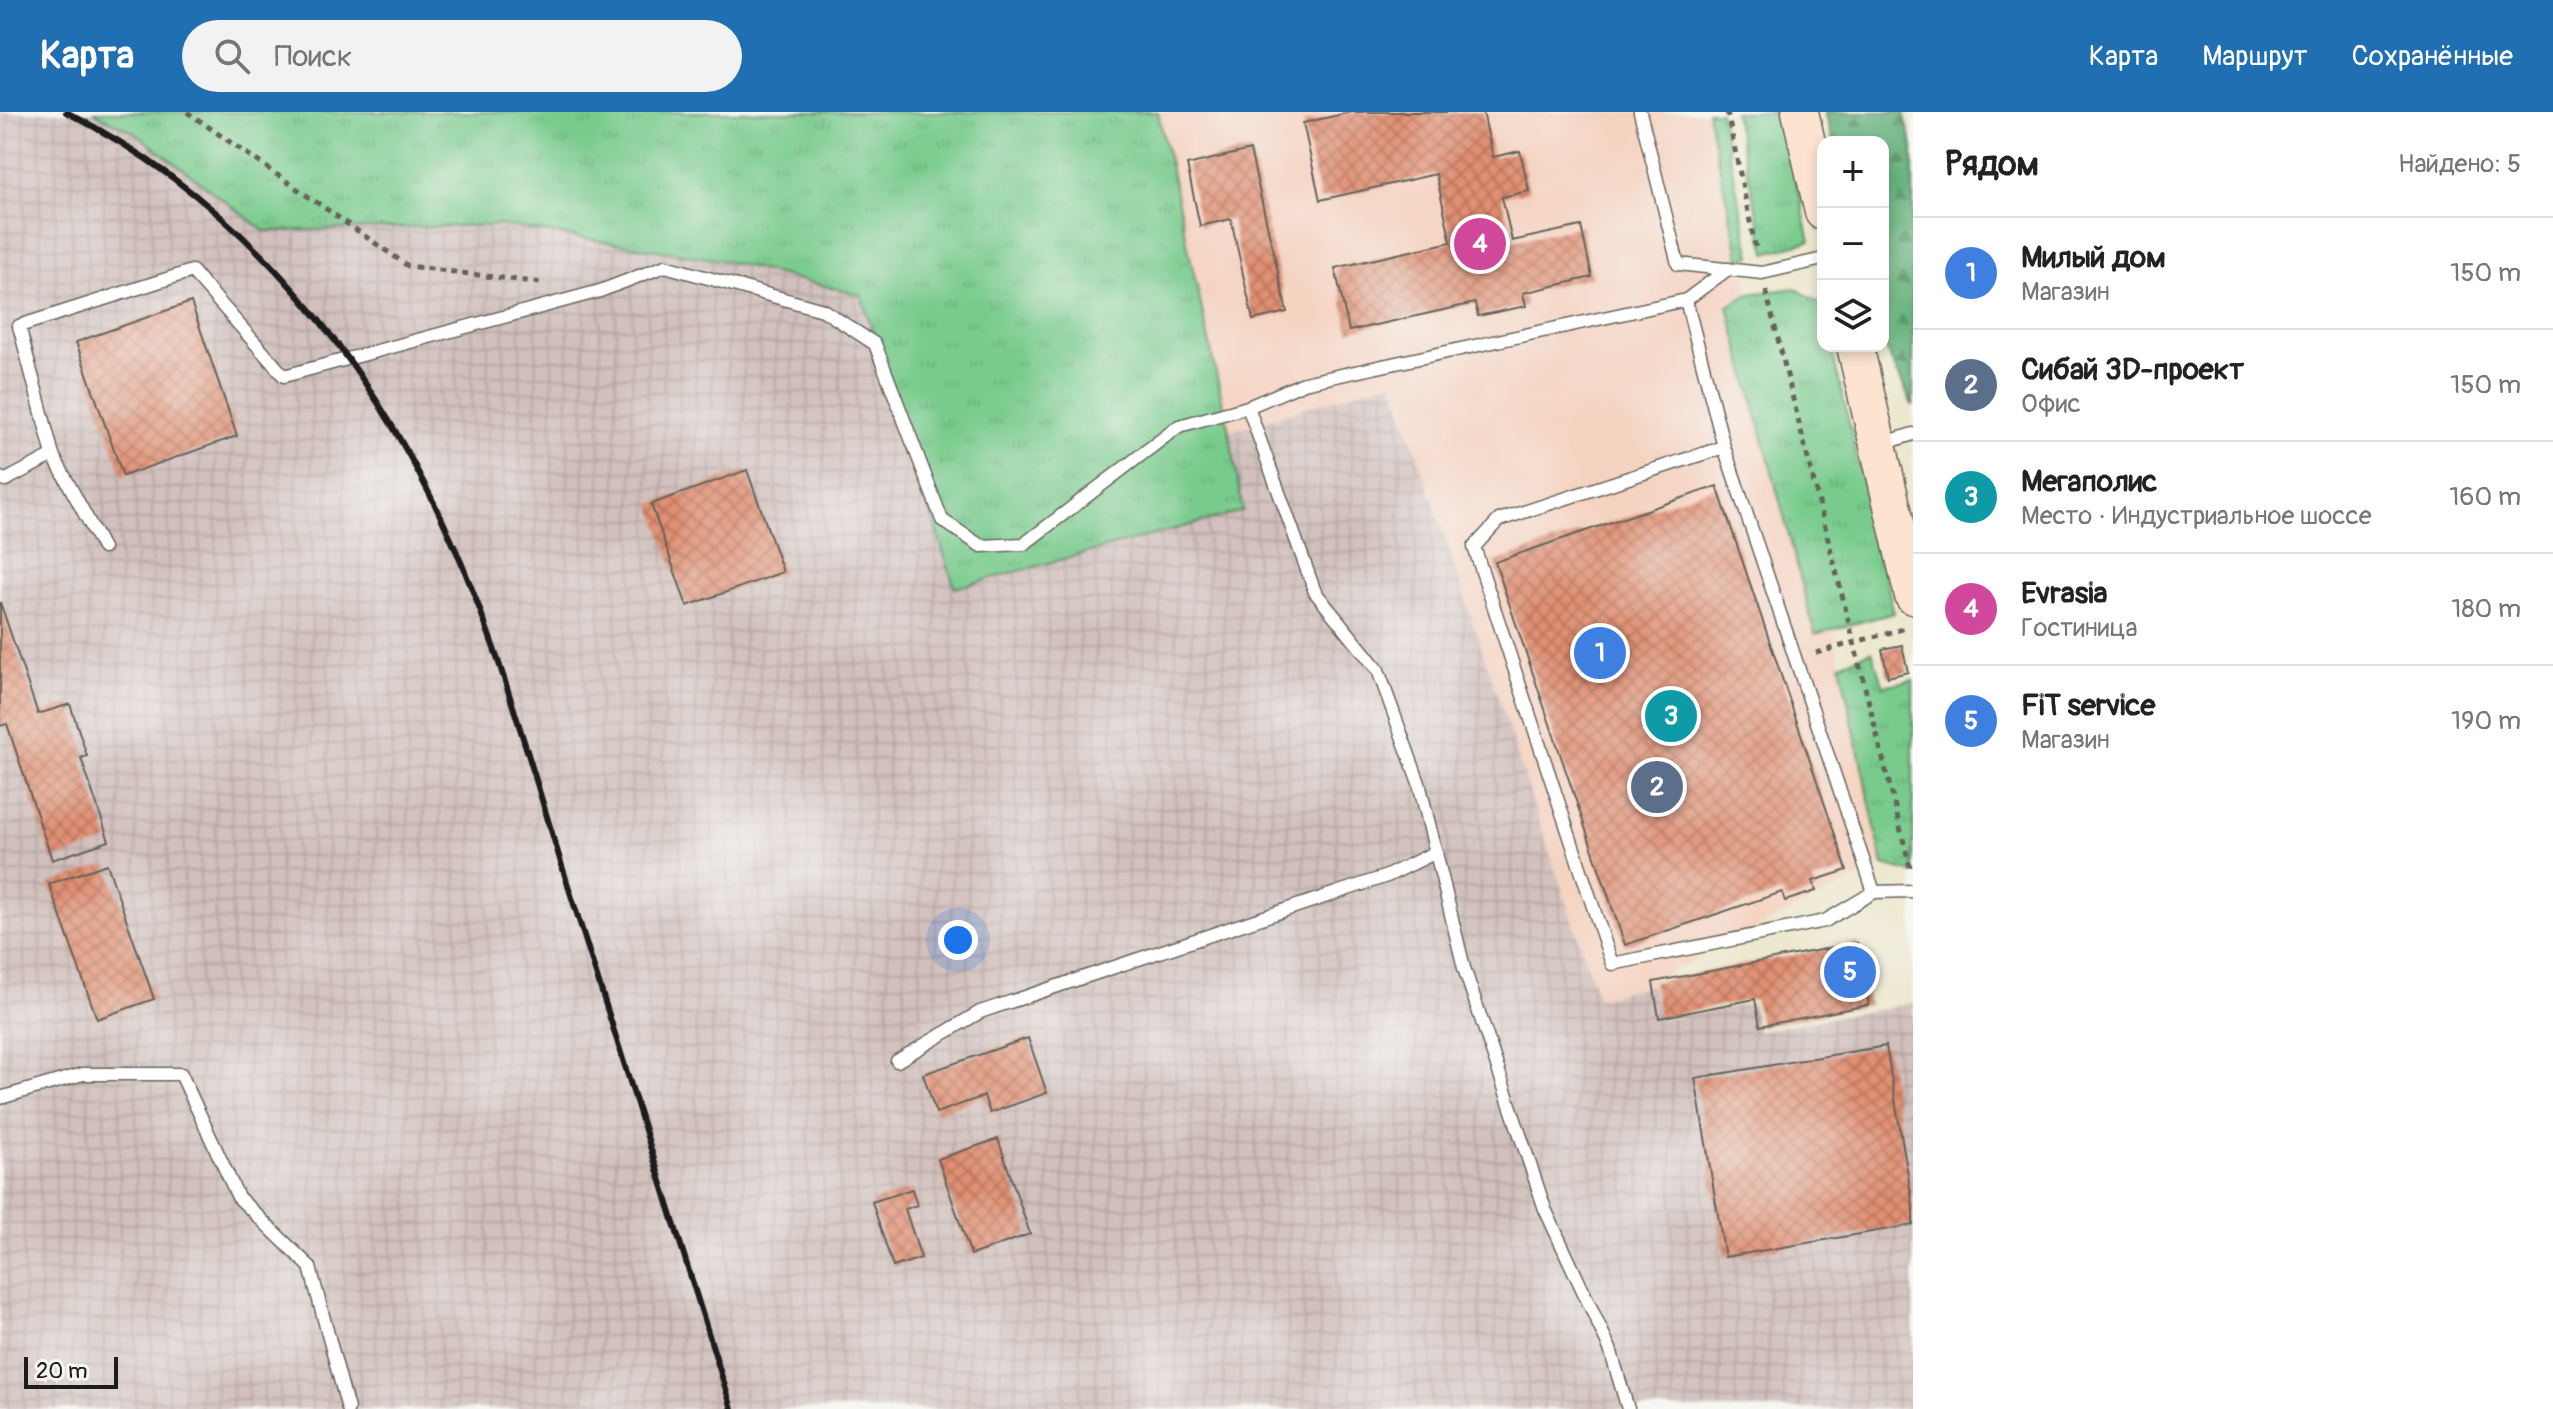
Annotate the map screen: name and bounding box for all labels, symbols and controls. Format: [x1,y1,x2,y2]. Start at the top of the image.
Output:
search box [182,20,742,92]
text: Карта [40,32,134,80]
icon: search [210,34,254,78]
text: Поиск [274,38,352,75]
text: Карта [2089,39,2158,74]
text: Маршрут [2202,39,2308,74]
text: Сохранённые [2352,39,2513,74]
map controls [1817,136,1889,352]
button: + [1817,136,1889,208]
text: Рядом [1945,143,2039,186]
text: Найдено: 5 [2398,148,2521,180]
button: − [1817,208,1889,280]
pin: 4 [1454,214,1506,274]
text: Милый дом [2021,239,2166,276]
text: 1 [1966,257,1976,289]
text: 150 m [2450,257,2521,289]
text: Магазин [2021,276,2110,308]
button: layers [1817,280,1889,352]
text: Сибай 3D-проект [2021,351,2244,388]
text: 2 [1964,369,1978,401]
text: 150 m [2450,369,2521,401]
text: Офис [2021,388,2081,420]
text: Мегаполис [2021,463,2157,500]
text: 3 [1964,481,1978,513]
text: 160 m [2449,481,2521,513]
text: Место · Индустриальное шоссе [2021,500,2371,532]
text: Evrasia [2021,575,2107,612]
text: 4 [1963,593,1979,625]
text: 180 m [2451,593,2521,625]
text: Гостиница [2021,612,2138,644]
pin: 1 [1574,623,1626,683]
pin: 3 [1645,686,1697,746]
text: FiT service [2021,687,2155,724]
text: 5 [1964,705,1978,737]
text: 190 m [2451,705,2521,737]
text: Магазин [2021,724,2110,756]
pin: 2 [1631,757,1683,817]
your location [938,920,978,960]
pin: 5 [1824,942,1876,1002]
scale bar [24,1353,118,1389]
text: 20 m [36,1357,88,1385]

